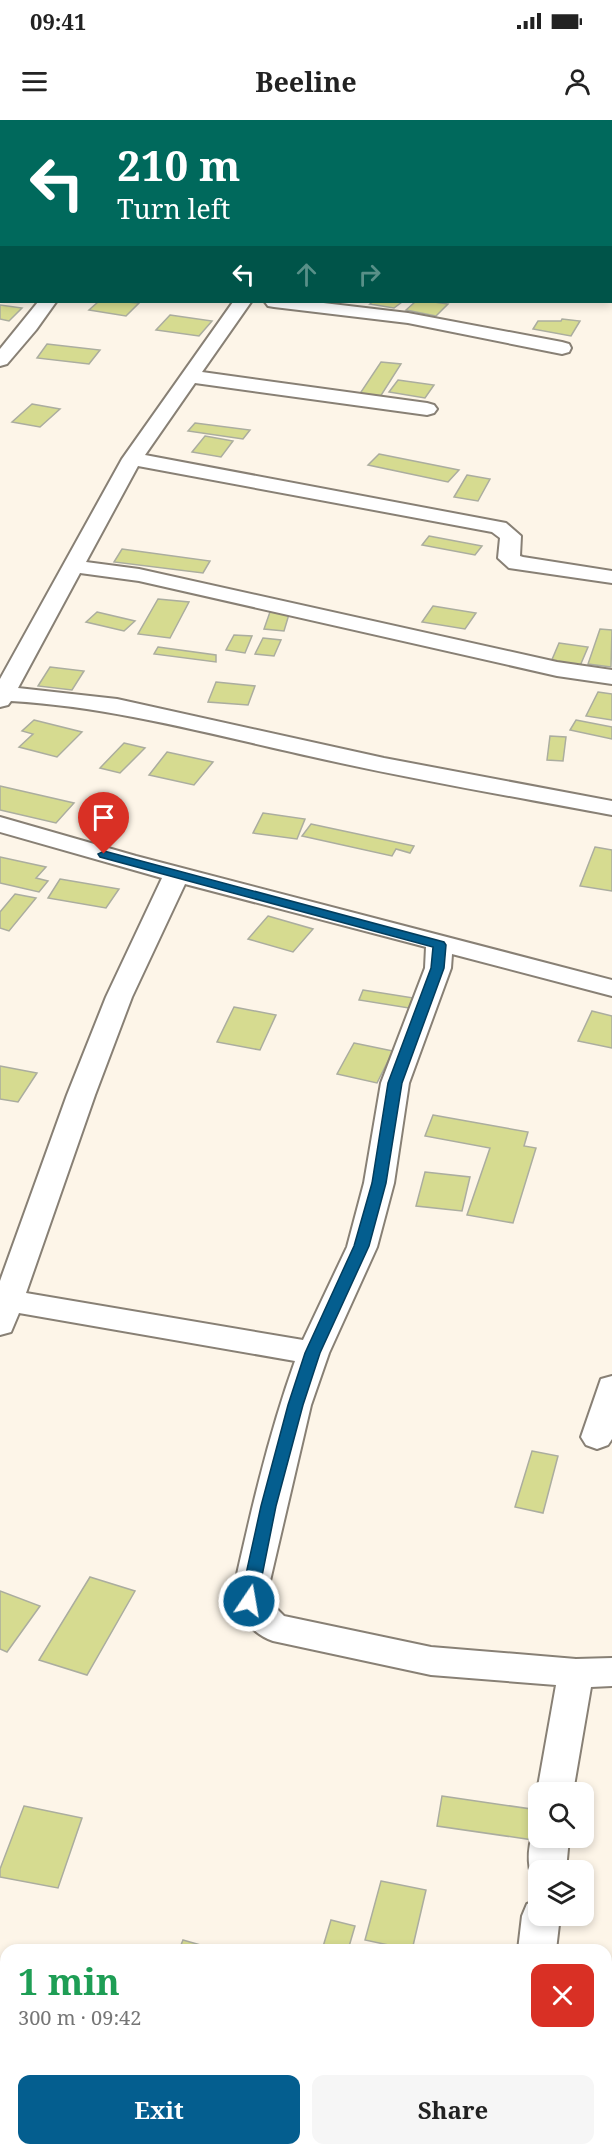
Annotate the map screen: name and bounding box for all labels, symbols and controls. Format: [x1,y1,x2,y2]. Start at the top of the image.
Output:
text: 09:41 [30,6,86,36]
text: Beeline [255,63,357,100]
icon: menu [18,65,51,98]
icon: person [561,65,594,98]
text: 210 m [117,136,241,193]
icon: left [18,144,96,222]
text: Turn left [117,190,230,227]
icon: left [227,258,260,291]
icon: ahead [290,258,323,291]
icon: right [353,258,386,291]
pin [78,792,129,854]
icon: arrive [87,801,120,834]
position arrow [217,1569,281,1633]
map controls [528,1782,594,1926]
button: search [528,1782,594,1848]
button: layers [528,1860,594,1926]
text: 1 min [18,1957,120,2006]
button: close [531,1964,594,2027]
text: 300 m · 09:42 [18,2004,141,2031]
button: Exit [18,2075,300,2144]
button: Share [312,2075,594,2144]

